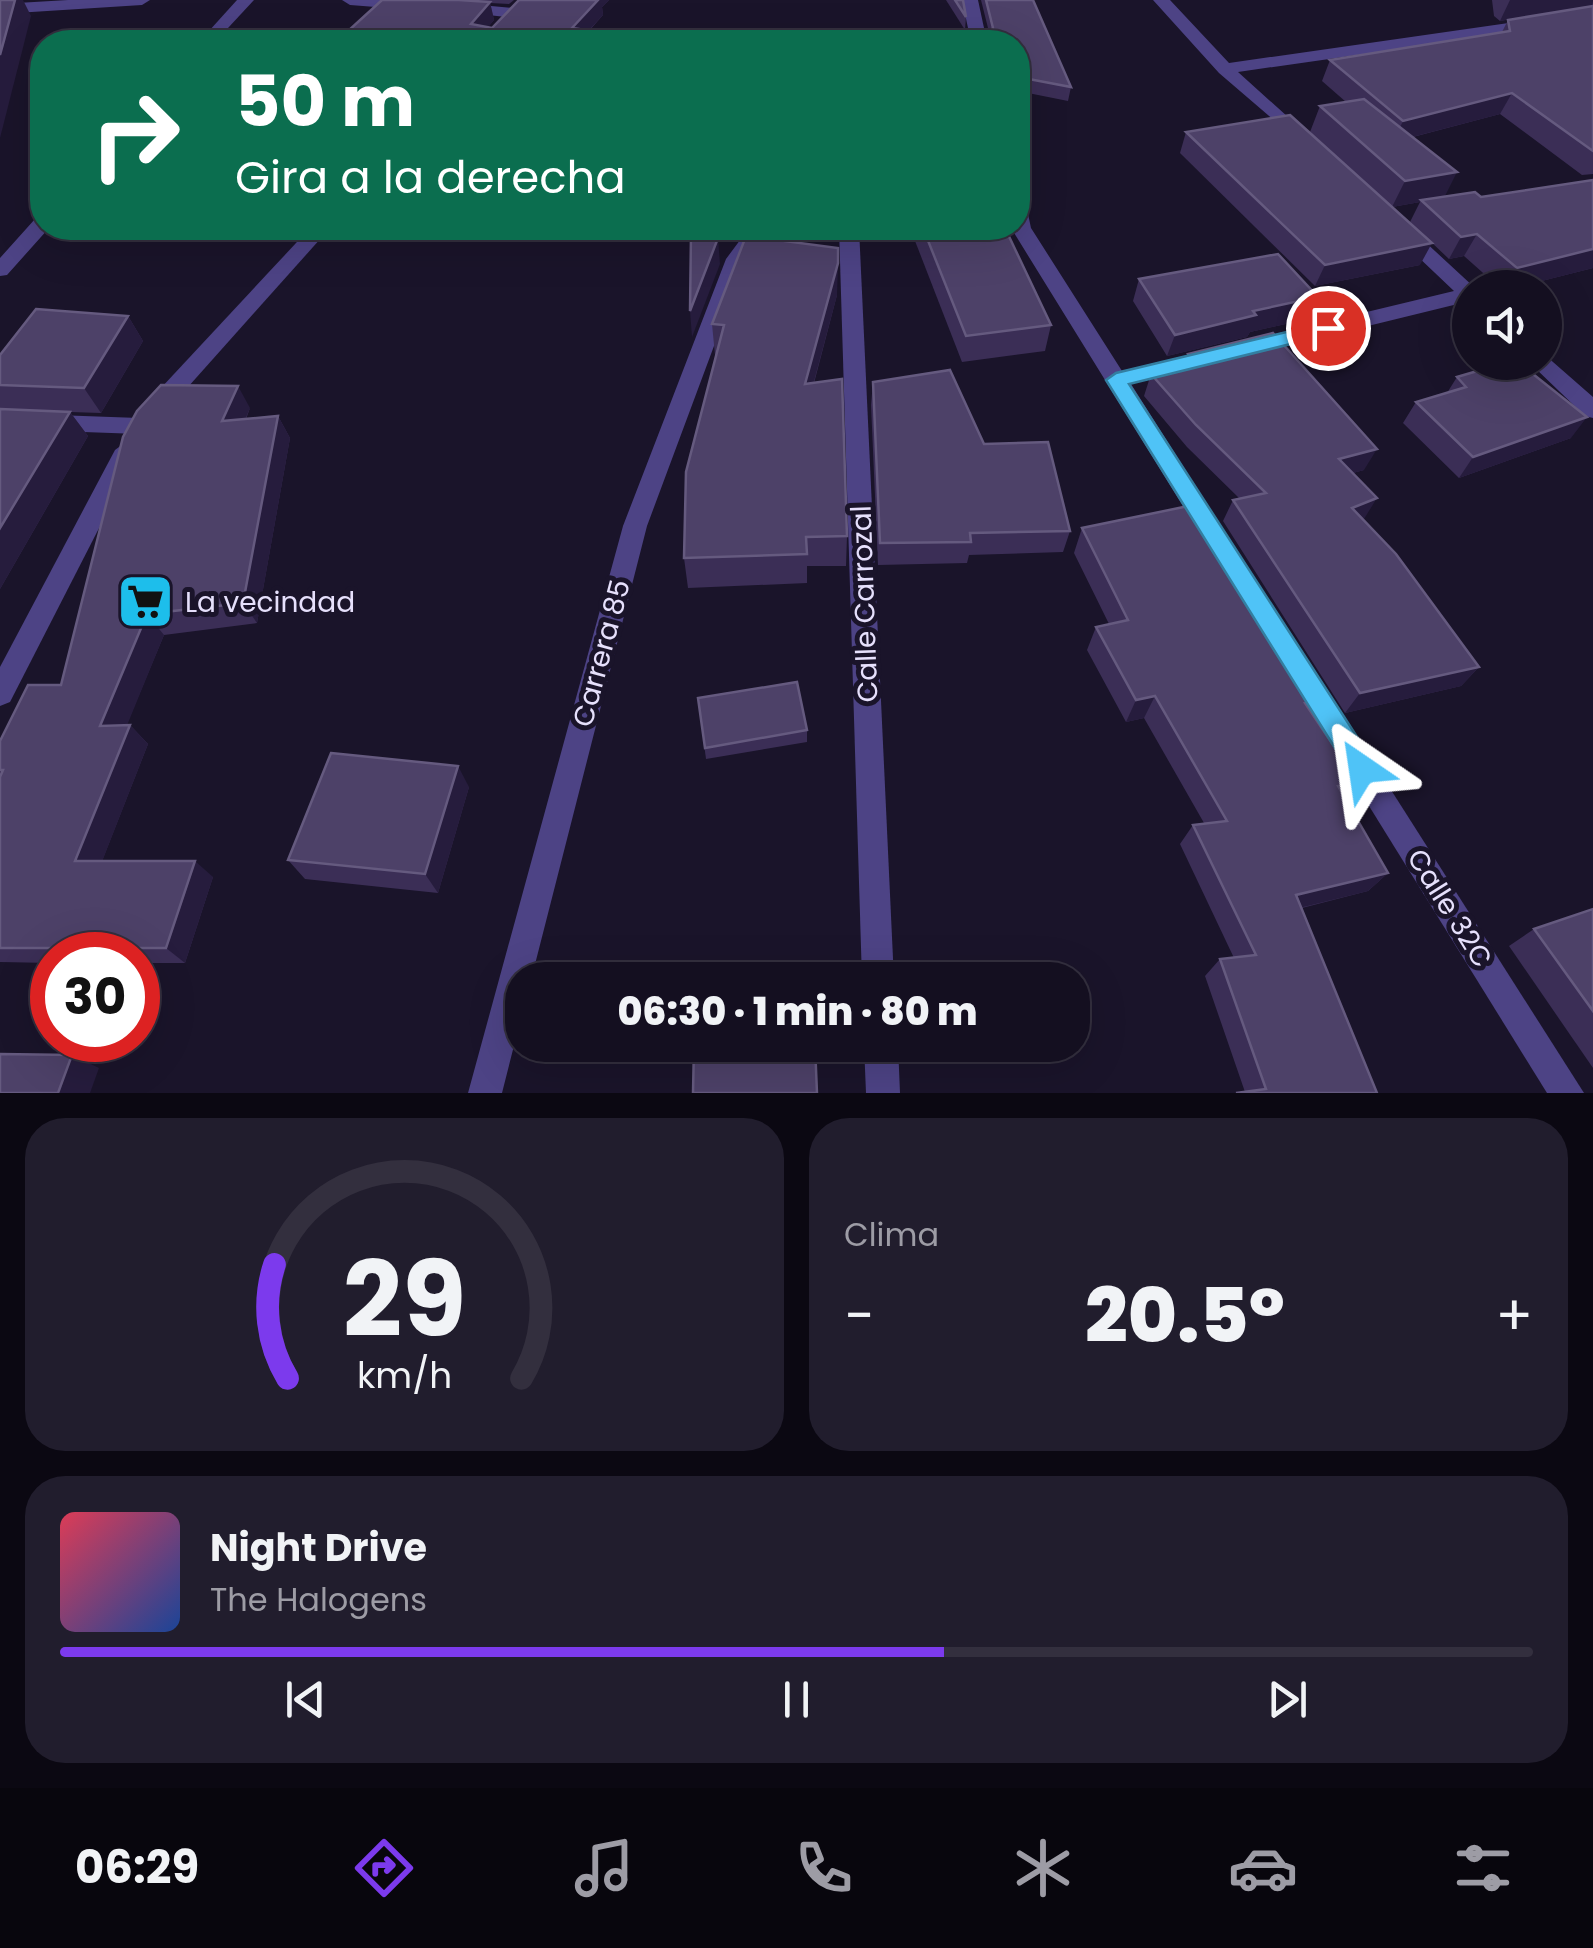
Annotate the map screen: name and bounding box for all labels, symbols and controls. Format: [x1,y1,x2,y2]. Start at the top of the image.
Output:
text: 50 m [235,52,415,151]
icon: right [70,70,200,200]
text: Gira a la derecha [235,146,626,209]
map controls [1452,270,1562,380]
button: sound [1452,270,1562,380]
pin [1286,286,1371,371]
icon: arrive [1301,301,1356,356]
street label: Calle Carrozal [842,505,887,703]
supermarket icon: La vecindad [116,572,176,632]
street label: Carrera 85 [563,575,640,731]
place label: La vecindad [185,583,355,622]
position arrow [1310,717,1414,821]
street label: Calle 32C [1398,841,1501,975]
speed limit sign: 30 [30,932,160,1062]
text: 06:30 · 1 min · 80 m [617,985,978,1038]
text: Clima [844,1212,939,1257]
text: 29 [343,1227,466,1372]
text: 20.5° [1085,1263,1285,1368]
text: − [844,1277,874,1354]
text: + [1495,1277,1533,1354]
text: km/h [357,1350,452,1401]
text: Night Drive [210,1521,427,1574]
text: The Halogens [210,1577,427,1622]
icon: previous [278,1672,333,1727]
icon: pause [769,1672,824,1727]
icon: next [1260,1672,1315,1727]
icon: directions [349,1833,419,1903]
icon: music [569,1833,639,1903]
icon: phone [789,1833,859,1903]
icon: climate [1008,1833,1078,1903]
icon: car [1228,1833,1298,1903]
icon: filters [1448,1833,1518,1903]
text: 06:29 [75,1836,199,1899]

